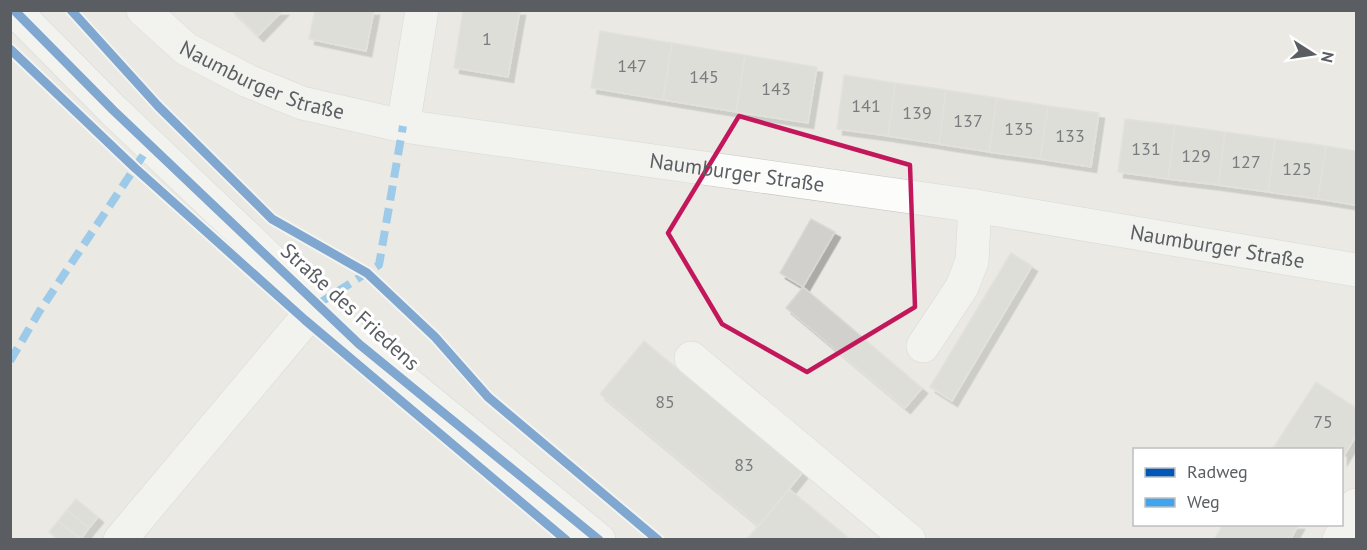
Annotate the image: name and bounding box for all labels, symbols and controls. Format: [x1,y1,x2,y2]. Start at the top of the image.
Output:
north arrow [1283,24,1343,84]
house number: 1 [482,27,492,50]
street label: Naumburger Straße [175,34,347,125]
text: N [1317,50,1339,64]
house number: 147 [617,54,647,77]
house number: 145 [689,65,719,88]
house number: 143 [761,77,791,100]
house number: 141 [851,94,881,117]
house number: 139 [902,101,932,124]
house number: 137 [953,109,983,132]
house number: 135 [1004,117,1034,140]
house number: 133 [1055,124,1085,147]
house number: 131 [1131,137,1161,160]
house number: 129 [1181,144,1211,167]
street label: Naumburger Straße [648,147,826,198]
house number: 127 [1231,150,1261,173]
house number: 125 [1282,157,1312,180]
street label: Naumburger Straße [1128,218,1307,274]
street label: Straße des Friedens [275,237,425,376]
house number: 85 [655,390,675,413]
house number: 75 [1313,410,1333,433]
legend [1133,448,1343,526]
house number: 83 [734,453,754,476]
text: Radweg [1187,460,1248,483]
text: Weg [1187,490,1220,513]

